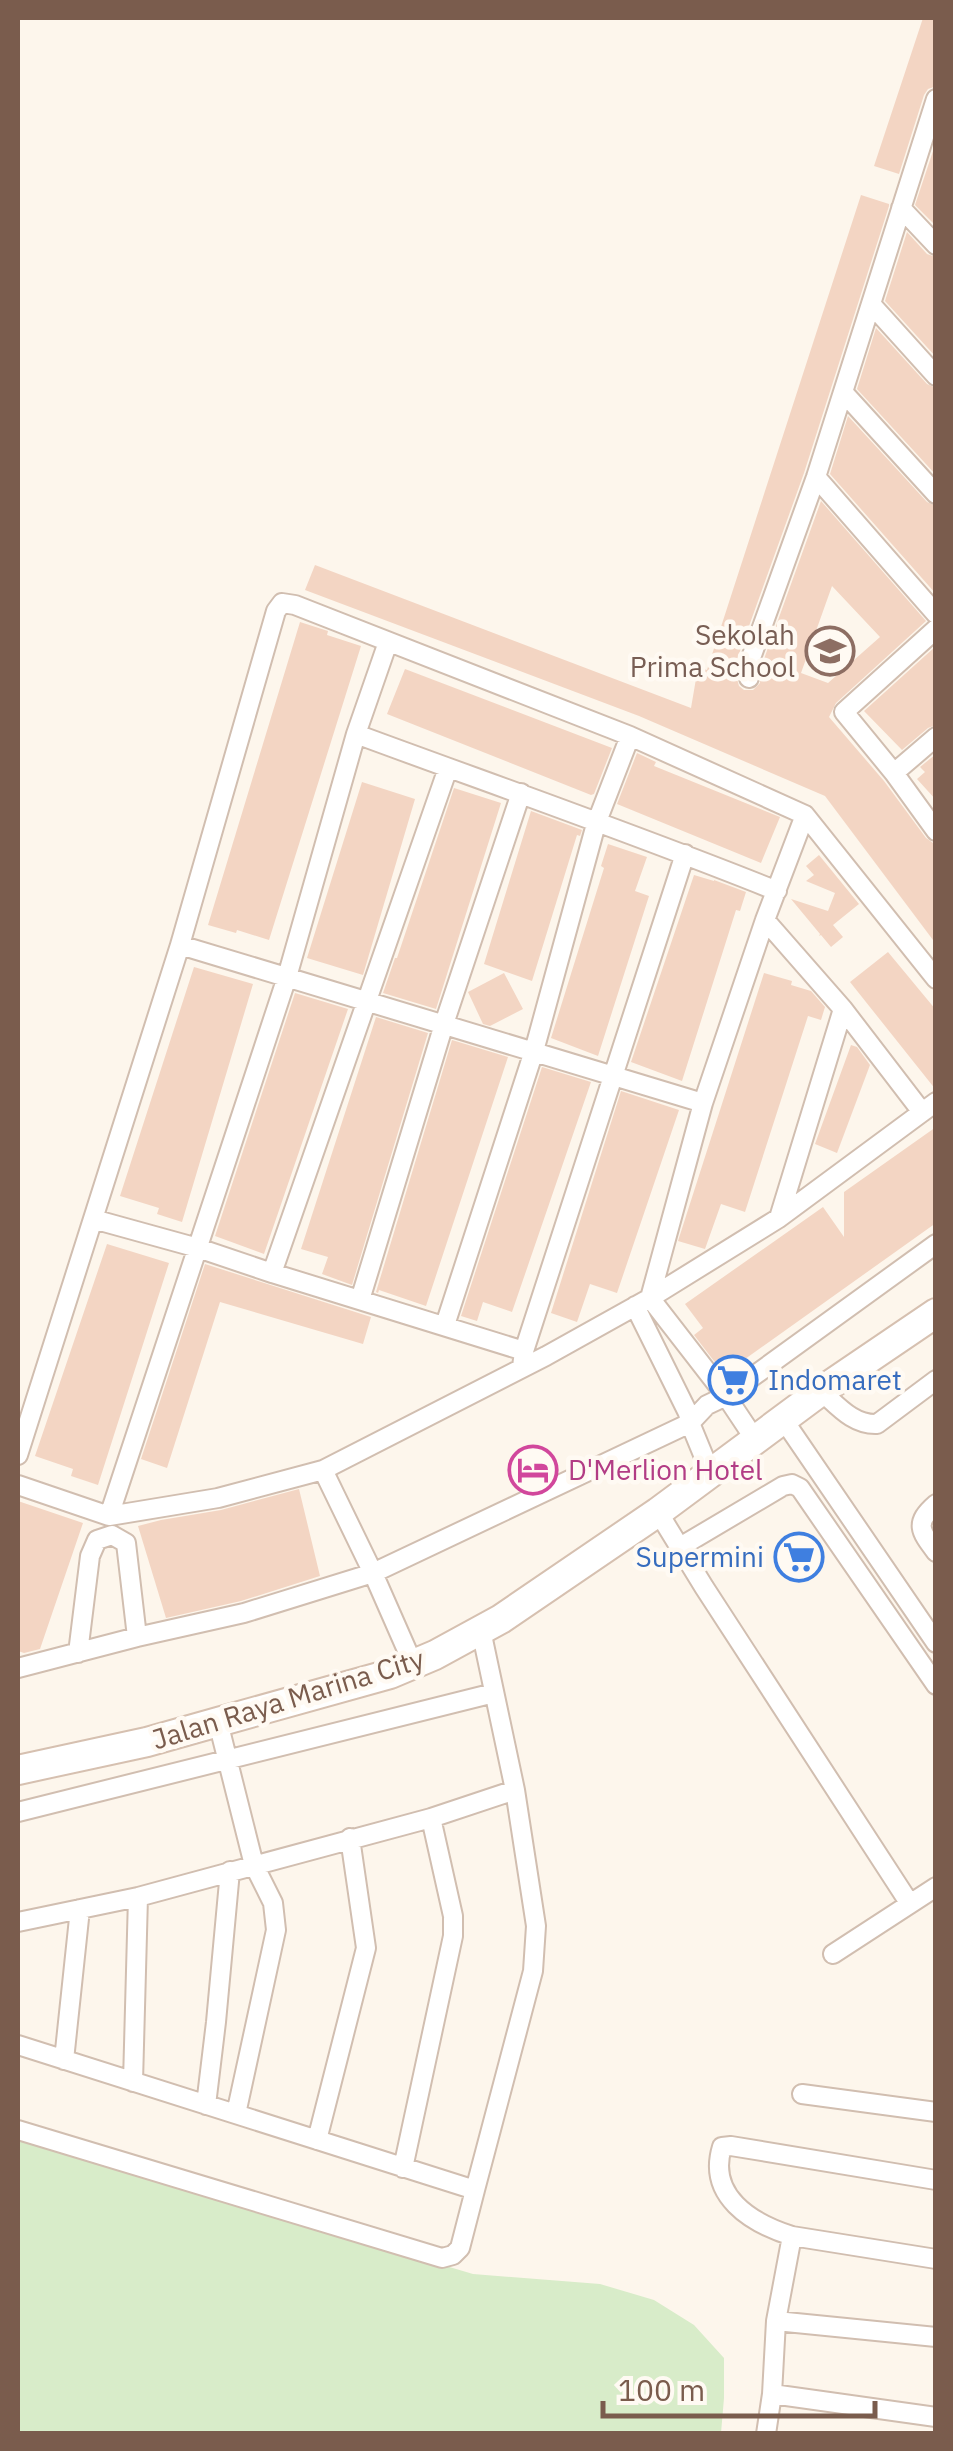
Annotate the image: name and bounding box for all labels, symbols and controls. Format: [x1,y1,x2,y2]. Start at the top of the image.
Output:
place label: Sekolah Prima School [630,616,795,685]
school or university icon: Sekolah Prima School [804,625,856,677]
supermarket icon: Indomaret [707,1354,759,1406]
place label: Indomaret [768,1361,902,1398]
hotel icon: D'Merlion Hotel [507,1444,559,1496]
place label: D'Merlion Hotel [568,1451,763,1488]
supermarket icon: Supermini [773,1531,825,1583]
place label: Supermini [636,1538,764,1575]
street label: Jalan Raya Marina City [147,1640,428,1758]
scale bar [603,2356,876,2418]
text: 100 m [618,2370,705,2409]

